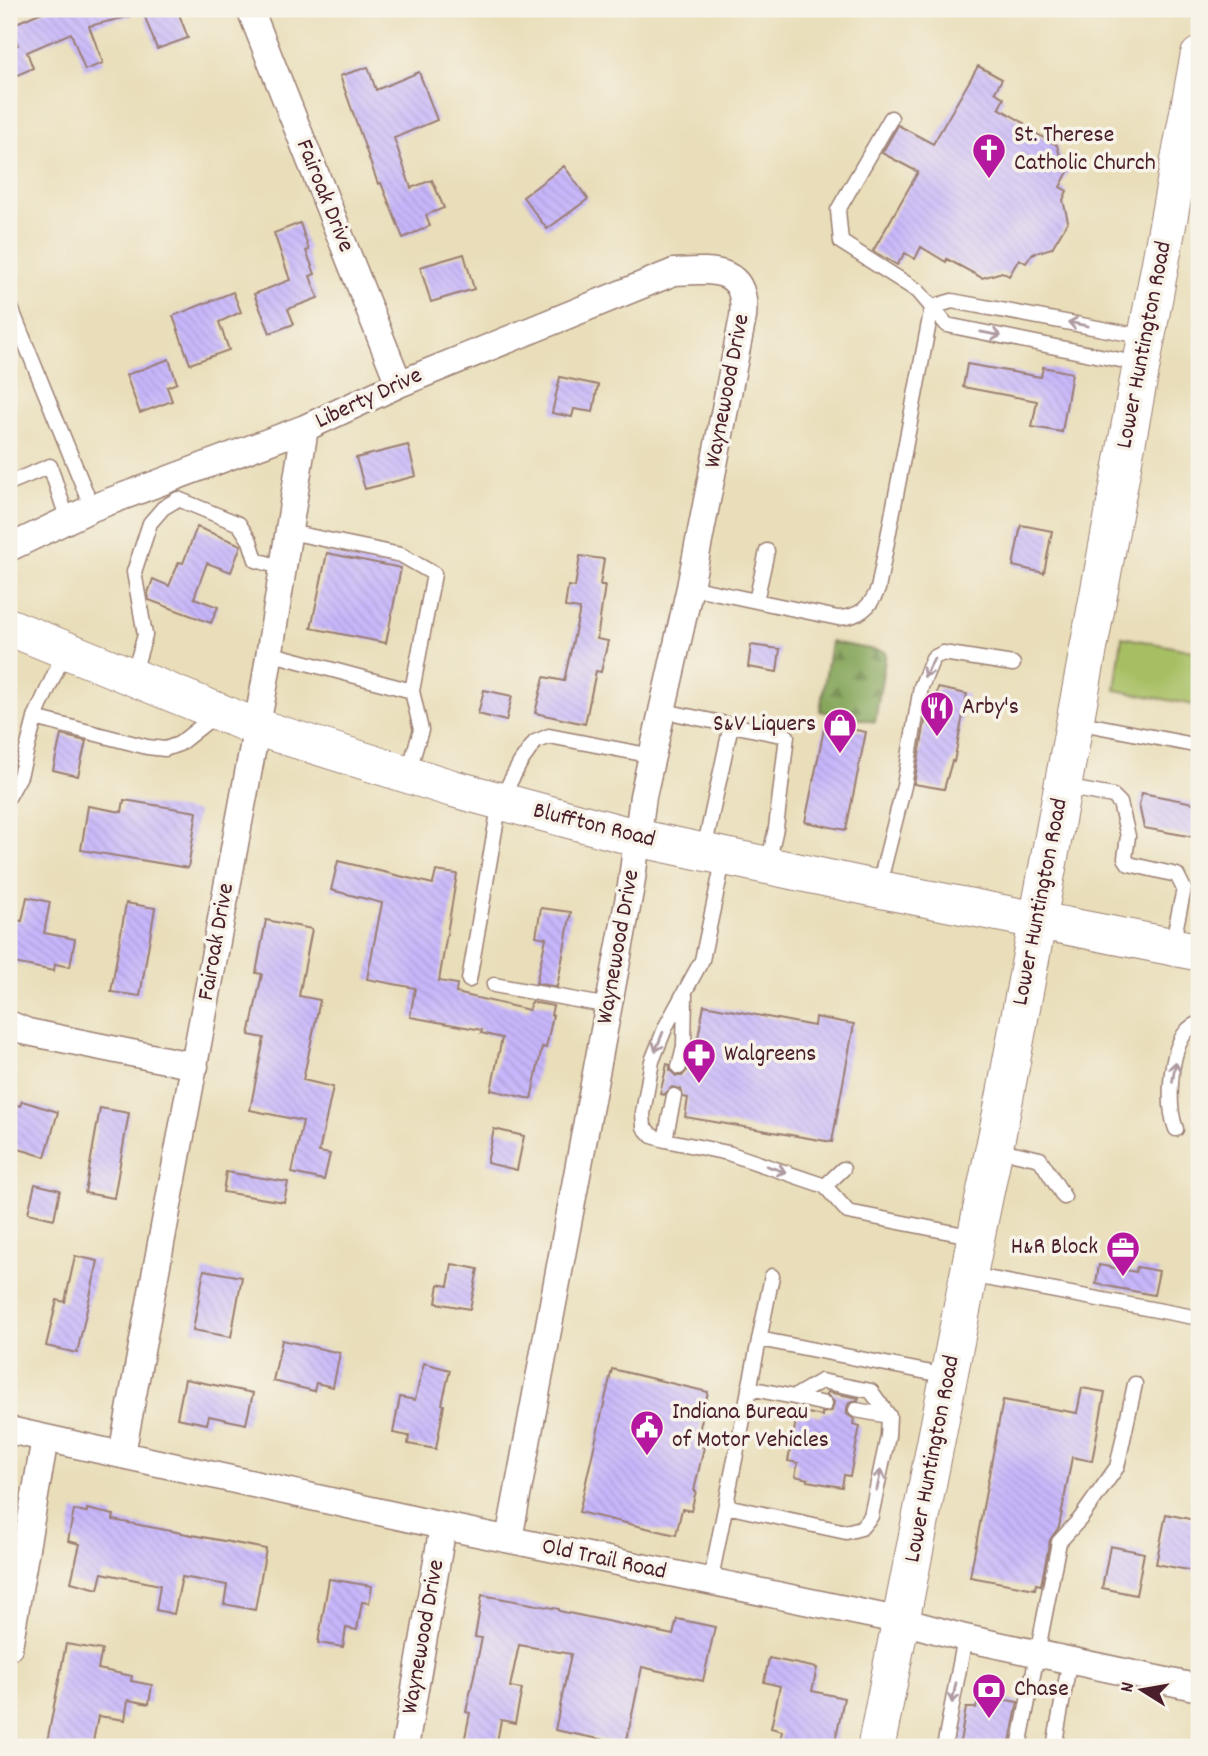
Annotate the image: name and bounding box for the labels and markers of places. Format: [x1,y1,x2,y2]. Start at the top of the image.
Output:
place label: St. Therese Catholic Church [1014,119,1156,181]
church icon: St. Therese Catholic Church [970,131,1008,180]
restaurant icon: Arby's [918,689,956,738]
place label: Arby's [962,691,1019,725]
shop icon: S&V Liquers [821,706,859,755]
place label: S&V Liquers [713,708,816,742]
pharmacy icon: Walgreens [680,1036,718,1085]
place label: Walgreens [724,1038,816,1072]
office icon: H&R Block [1104,1229,1142,1278]
place label: H&R Block [1011,1231,1098,1265]
place label: Indiana Bureau of Motor Vehicles [672,1396,829,1458]
public building icon: Indiana Bureau of Motor Vehicles [628,1408,666,1457]
bank icon: Chase [970,1671,1008,1720]
place label: Chase [1014,1673,1069,1707]

